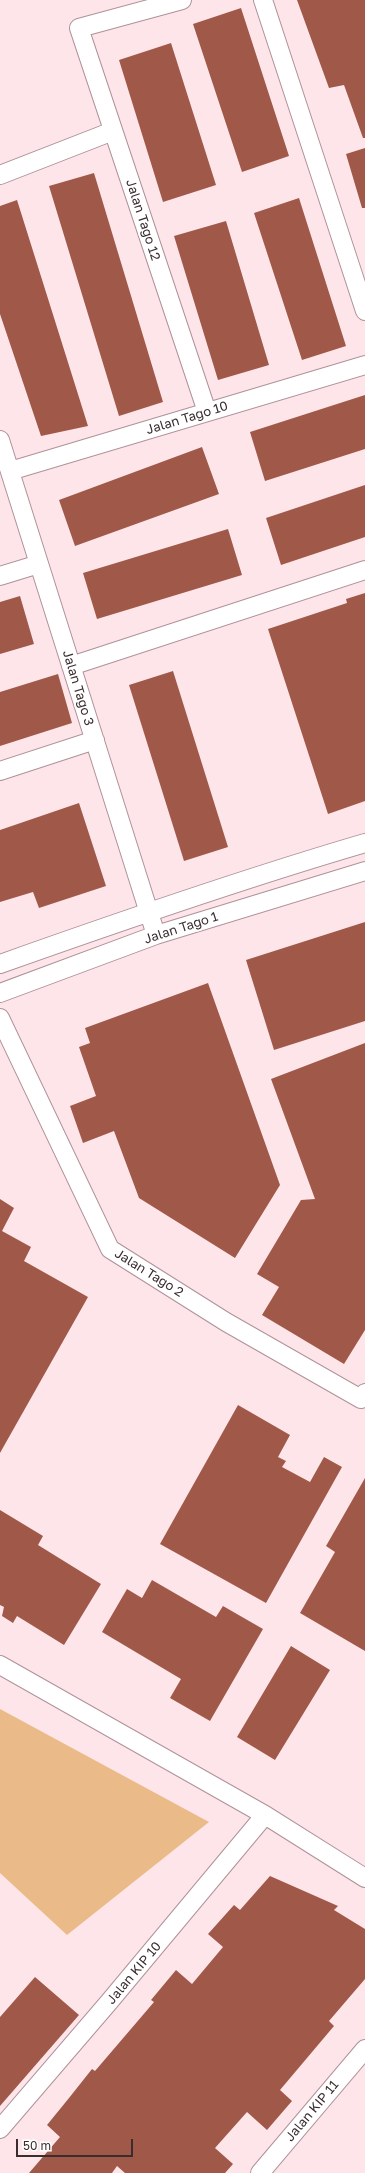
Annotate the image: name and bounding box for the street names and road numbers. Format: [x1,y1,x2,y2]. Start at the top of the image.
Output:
street label: Jalan Tago 12 [123,177,163,263]
street label: Jalan Tago 10 [144,398,230,438]
street label: Jalan Tago 3 [59,648,97,728]
street label: Jalan Tago 1 [142,909,220,947]
street label: Jalan Tago 2 [112,1246,186,1300]
street label: Jalan KIP 10 [103,1939,165,2007]
street label: Jalan KIP 11 [282,2077,342,2145]

